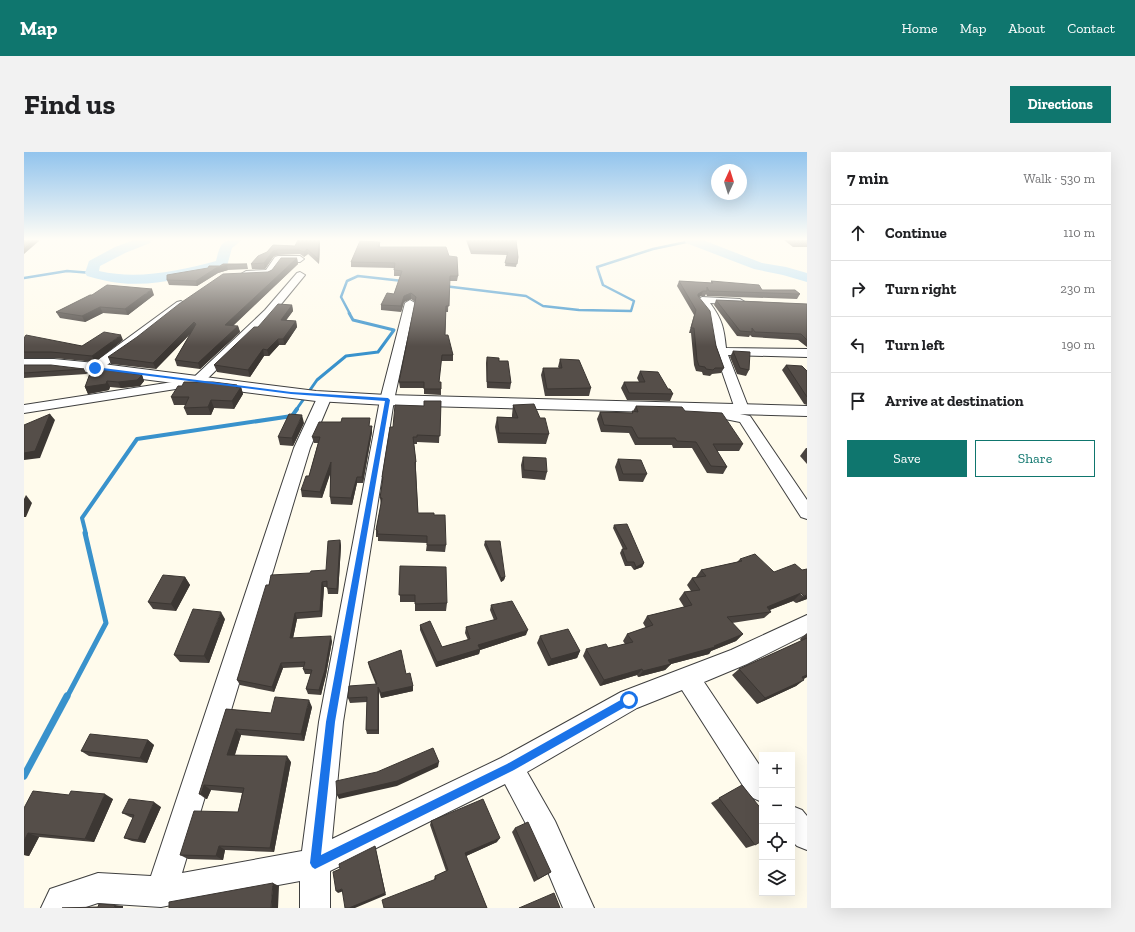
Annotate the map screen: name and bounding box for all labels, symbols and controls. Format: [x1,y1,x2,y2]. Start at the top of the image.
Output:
text: Map [20,17,57,40]
text: Home [902,20,938,37]
text: Map [960,20,986,37]
text: About [1008,20,1045,37]
text: Contact [1067,20,1115,37]
button: Directions [1010,86,1111,123]
text: Find us [24,88,115,121]
north arrow [711,164,747,200]
text: 7 min [847,168,889,188]
text: Walk · 530 m [1024,171,1095,186]
icon: ahead [847,222,869,244]
text: Continue [885,224,947,242]
text: 110 m [1063,225,1095,240]
icon: right [847,278,869,300]
text: Turn right [885,280,956,298]
text: 230 m [1060,281,1095,296]
icon: left [847,334,869,356]
text: Turn left [885,336,945,354]
text: 190 m [1061,337,1095,352]
route end [86,359,104,377]
icon: arrive [847,390,869,412]
text: Arrive at destination [885,392,1024,410]
button: Save [847,440,967,477]
button: Share [975,440,1095,477]
route start [620,691,638,709]
map controls [759,752,795,896]
button: + [759,752,795,788]
button: − [759,788,795,824]
button: locate [759,824,795,860]
button: layers [759,860,795,896]

